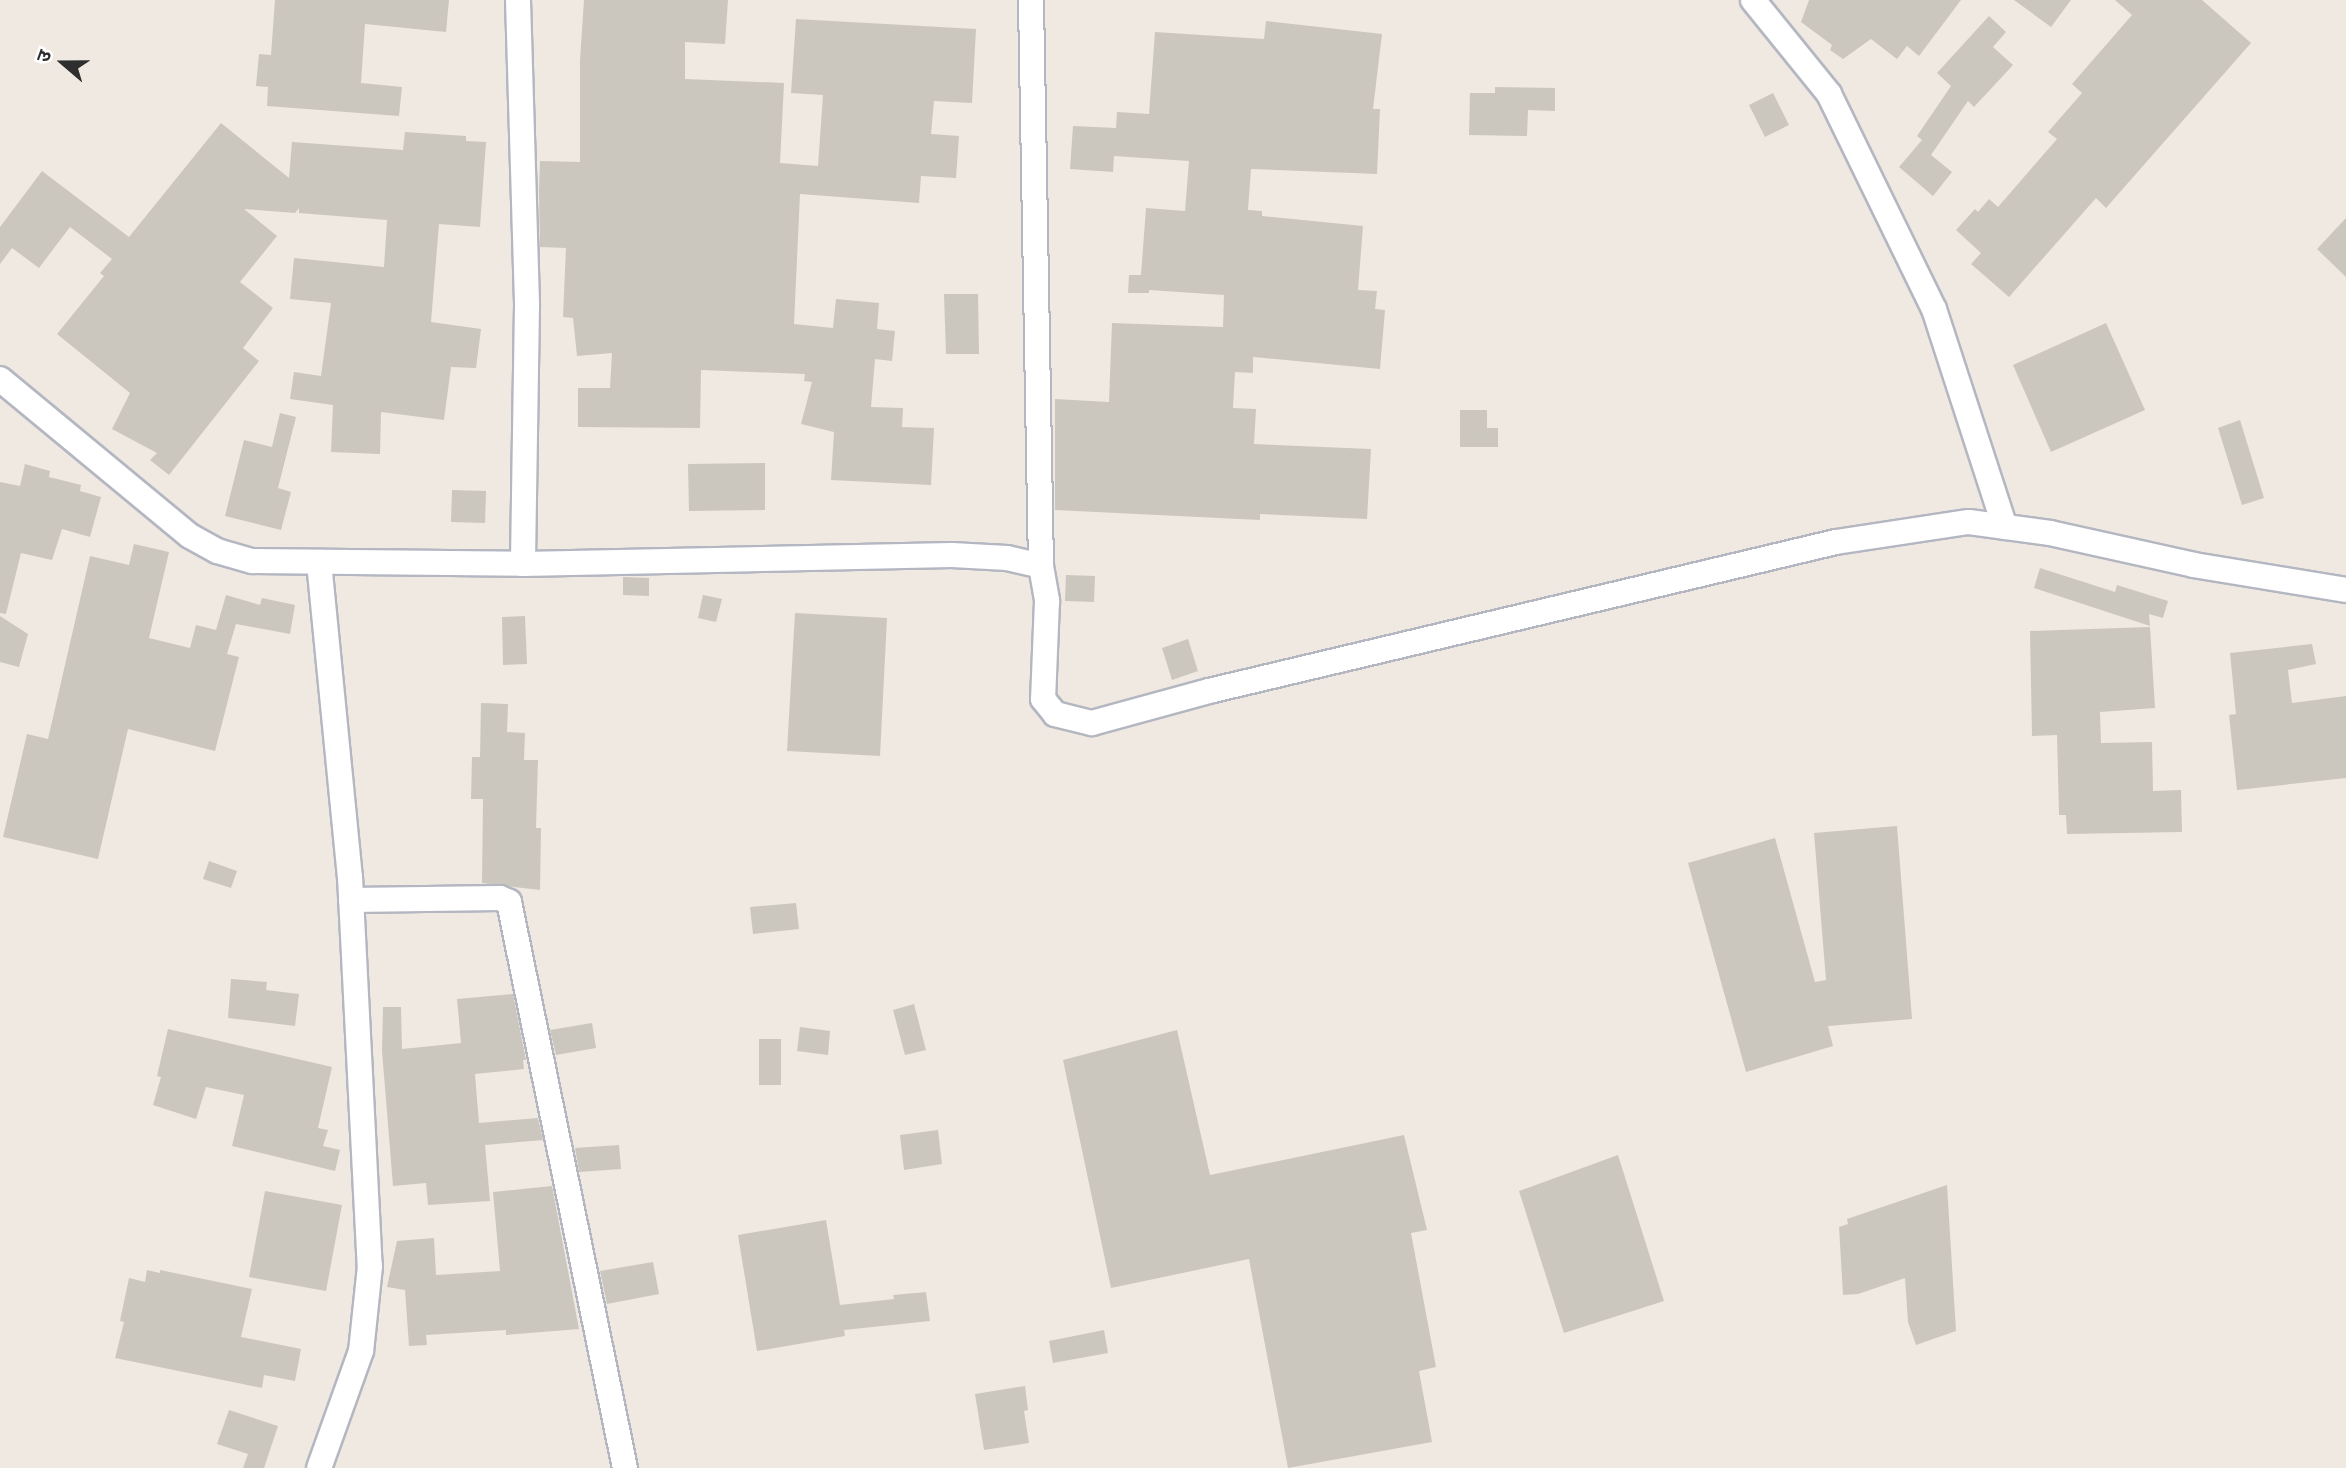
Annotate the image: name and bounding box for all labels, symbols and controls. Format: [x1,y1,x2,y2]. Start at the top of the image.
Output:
north arrow [28,28,98,98]
text: उ [30,46,56,65]

